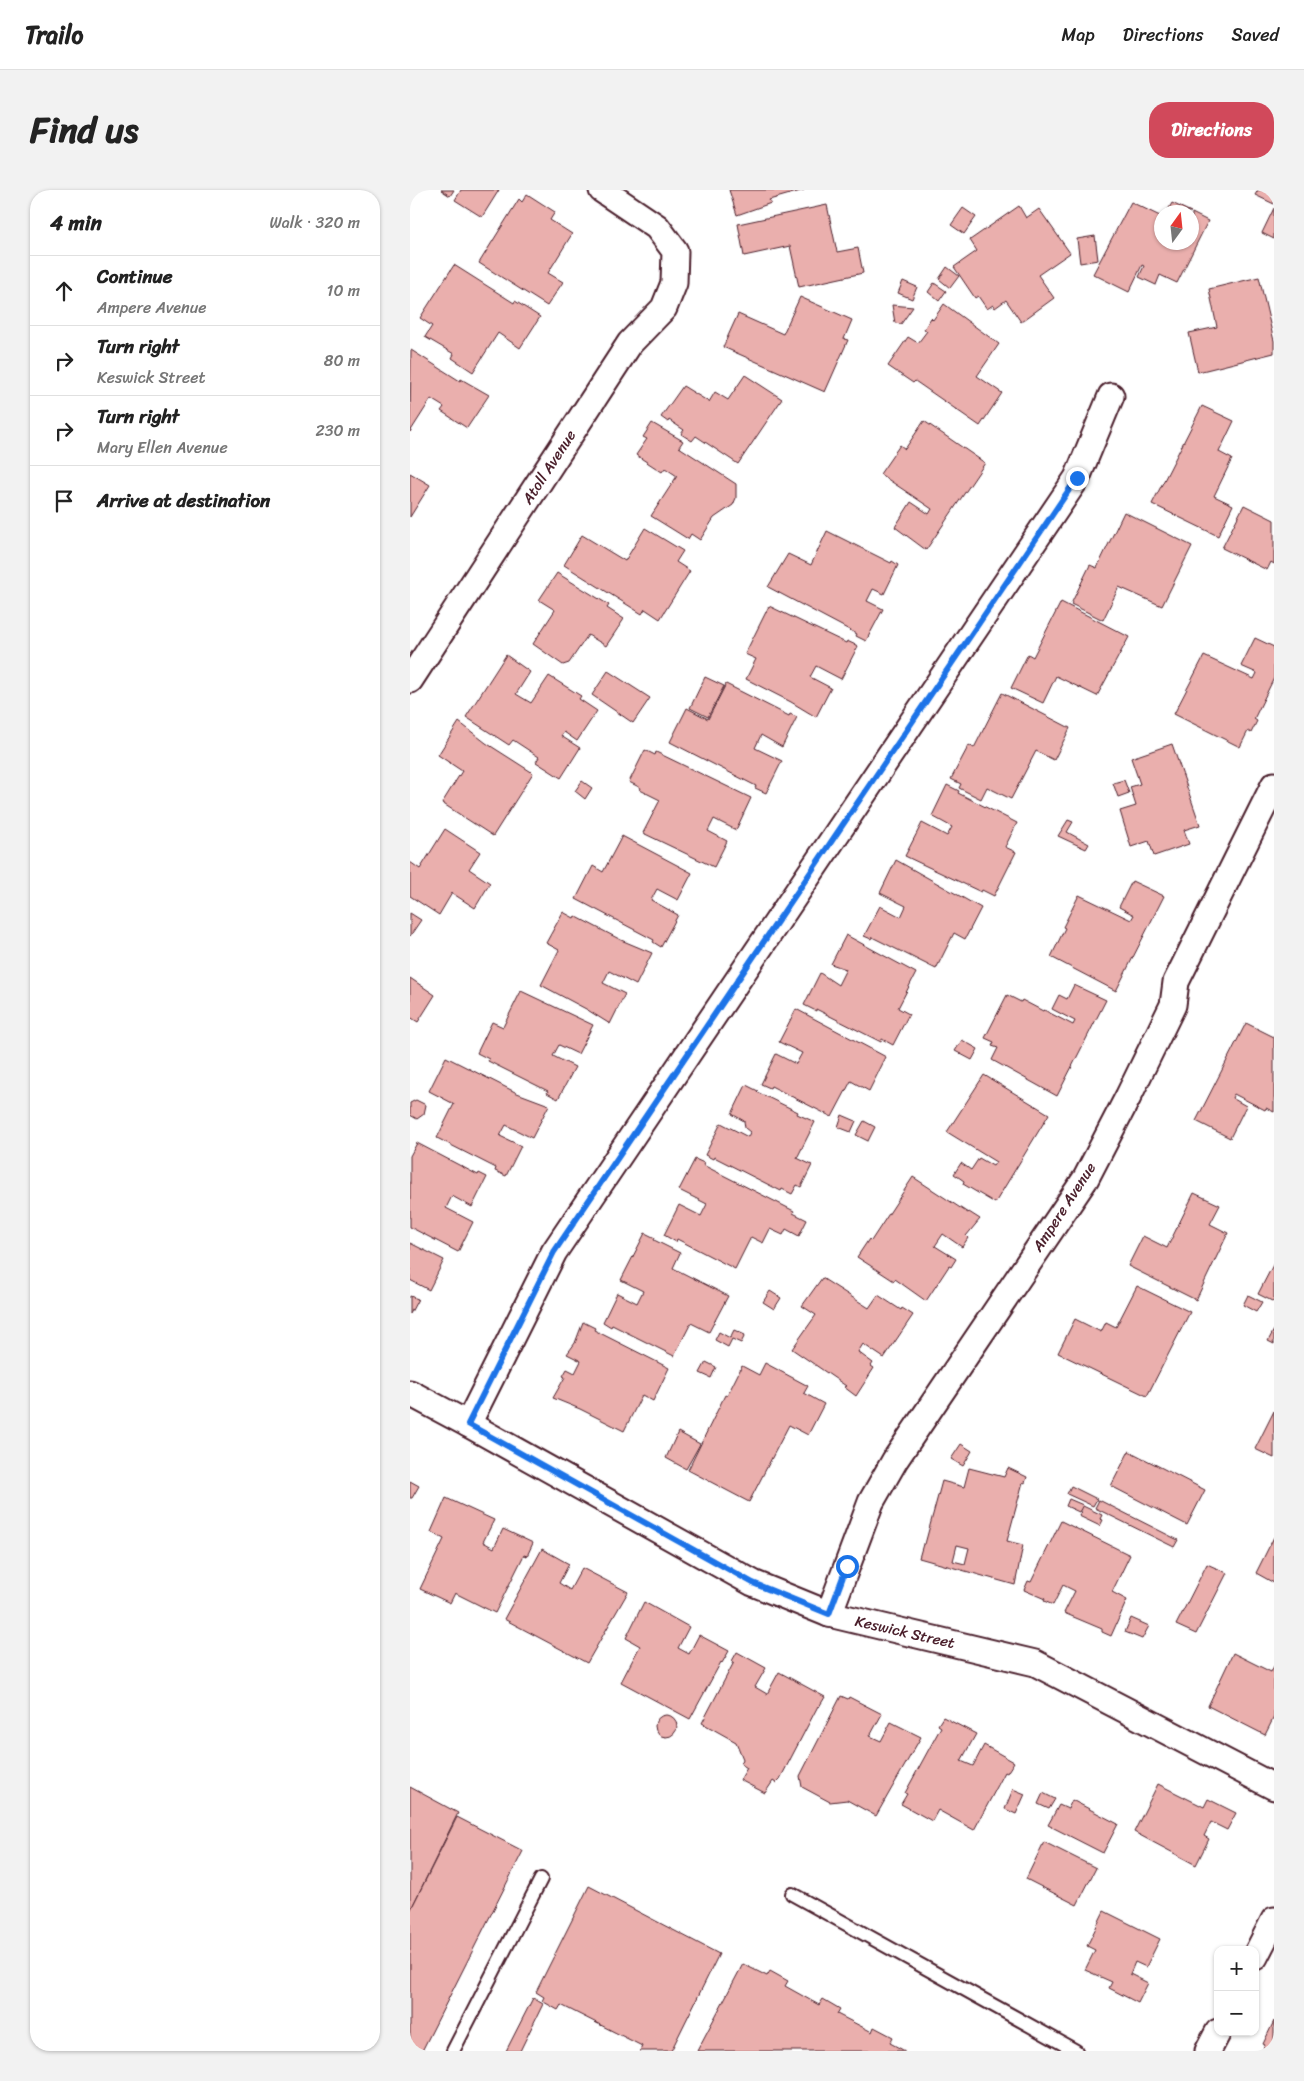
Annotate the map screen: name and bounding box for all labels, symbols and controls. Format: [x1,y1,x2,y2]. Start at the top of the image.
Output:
text: Trailo [25,14,83,56]
text: Map [1062,19,1095,51]
text: Directions [1123,19,1204,51]
text: Saved [1232,19,1279,51]
text: Find us [30,99,138,161]
button: Directions [1149,102,1274,158]
text: 4 min [50,204,102,242]
north arrow [1154,205,1199,250]
text: Walk · 320 m [269,208,360,237]
text: Continue [97,260,173,293]
text: 10 m [327,276,360,305]
icon: ahead [50,277,78,305]
text: Ampere Avenue [97,293,206,322]
text: Turn right [97,330,179,363]
text: 80 m [324,346,360,375]
icon: right [50,347,78,375]
text: Keswick Street [97,363,205,392]
text: Turn right [97,400,179,433]
text: 230 m [315,416,360,445]
icon: right [50,417,78,445]
street label: Atoll Avenue [514,424,583,510]
text: Mary Ellen Avenue [97,433,228,462]
route end [1066,467,1089,490]
text: Arrive at destination [97,484,270,517]
icon: arrive [50,487,78,515]
street label: Ampere Avenue [1025,1157,1103,1258]
route start [836,1555,859,1578]
street label: Keswick Street [853,1608,958,1656]
map controls [1214,1946,1259,2036]
button: + [1214,1946,1259,1991]
button: − [1214,1991,1259,2036]

